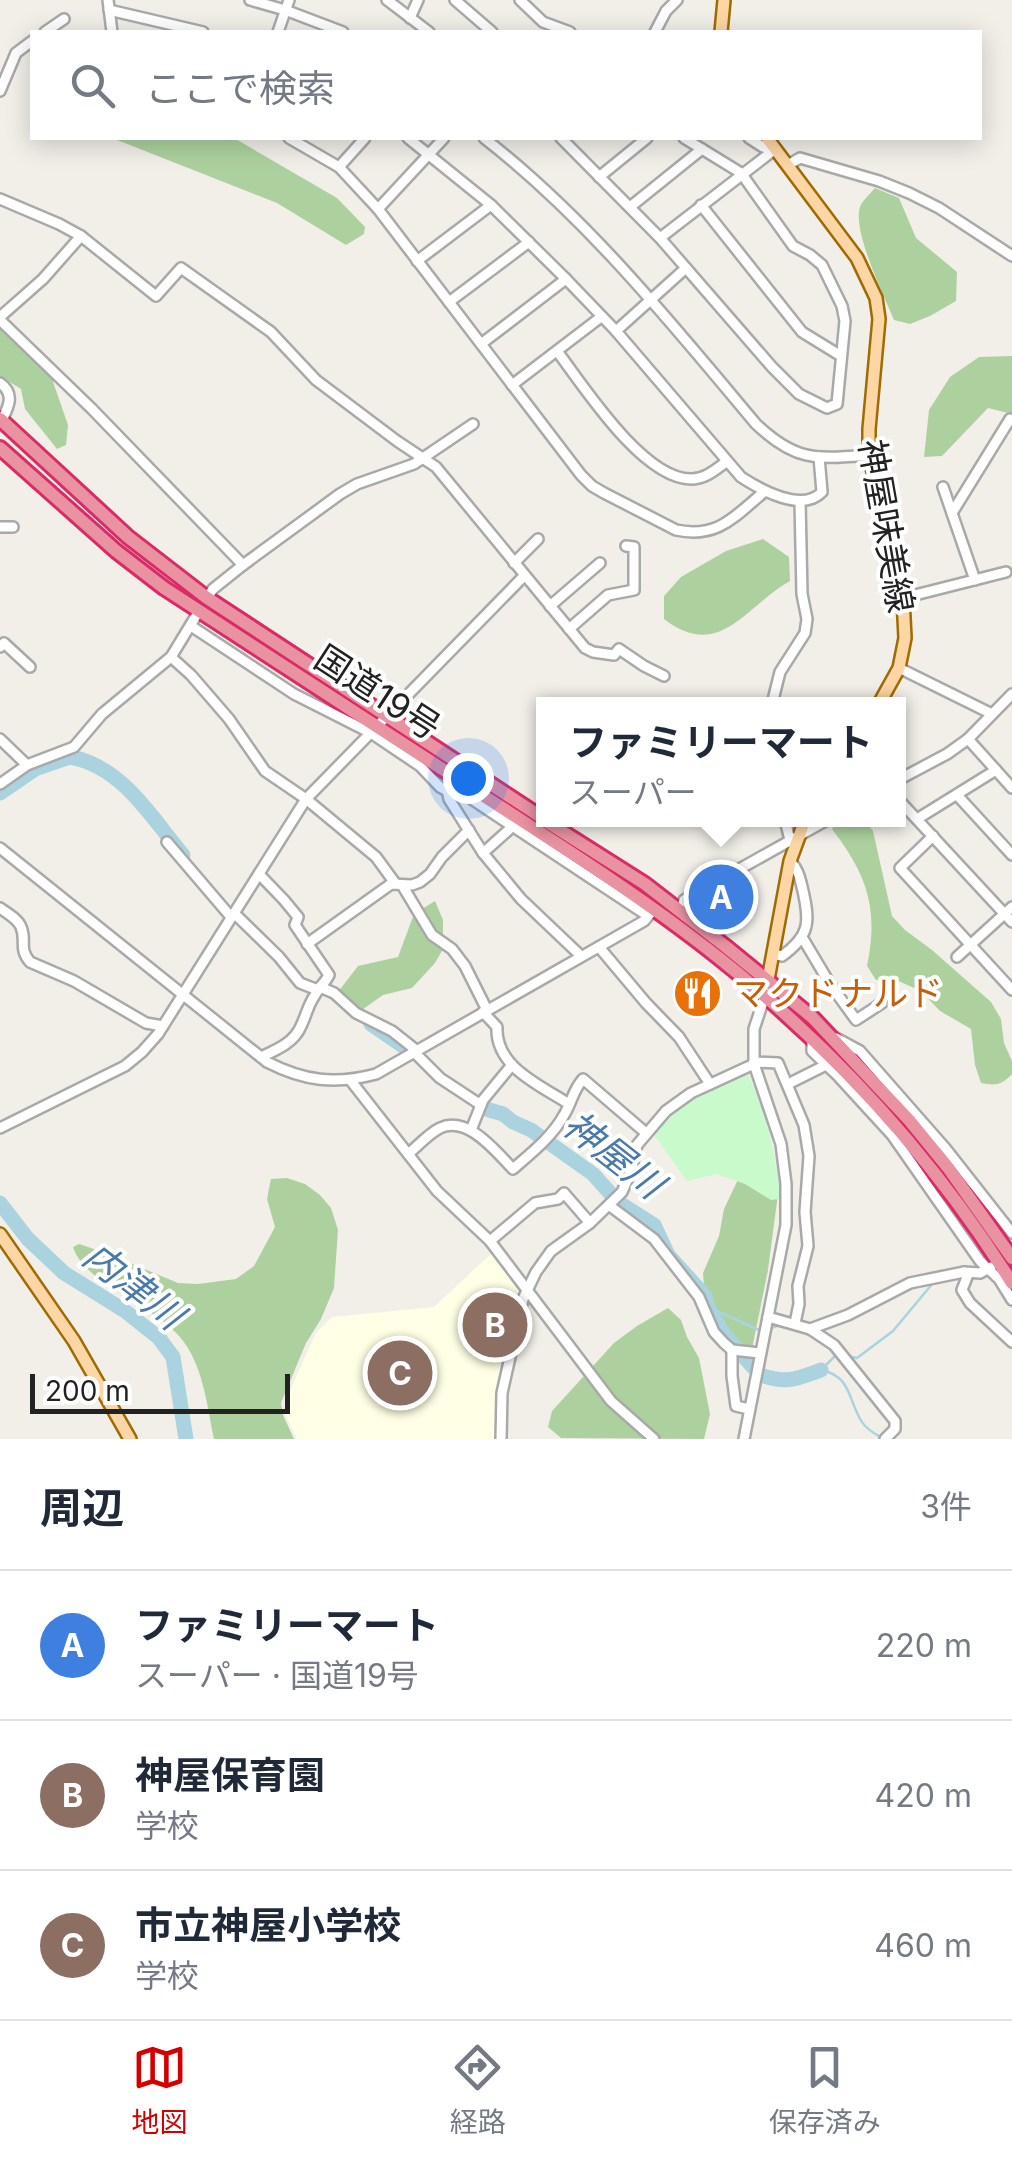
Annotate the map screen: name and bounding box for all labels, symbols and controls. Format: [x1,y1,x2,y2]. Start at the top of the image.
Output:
search box [30,30,982,140]
icon: search [65,58,120,113]
text: ここで検索 [145,65,335,111]
street label: 神屋味美線 [851,436,923,616]
street label: 国道19号 [307,636,449,748]
popup [536,697,906,827]
text: ファミリーマート [569,719,873,765]
your location [443,753,494,804]
text: スーパー [569,773,697,812]
pin: A [688,860,754,934]
restaurant icon: マクドナルド [672,967,724,1019]
place label: マクドナルド [733,972,943,1014]
water label: 神屋川 [555,1101,676,1210]
water label: 内津川 [75,1232,196,1341]
pin: B [462,1288,528,1362]
pin: C [368,1336,432,1410]
scale bar [30,1369,290,1414]
text: 200 m [45,1374,130,1408]
text: 周辺 [40,1482,124,1533]
text: 3件 [920,1487,972,1526]
text: ファミリーマート [135,1602,439,1648]
text: A [61,1626,84,1665]
text: 220 m [876,1626,972,1665]
text: スーパー · 国道19号 [135,1656,419,1695]
text: 神屋保育園 [135,1752,325,1798]
text: B [62,1776,83,1815]
text: 420 m [875,1776,972,1815]
text: 学校 [135,1806,199,1845]
text: 市立神屋小学校 [135,1902,401,1948]
text: C [61,1926,84,1965]
text: 460 m [874,1926,972,1965]
text: 学校 [135,1956,199,1995]
tab: 地図 [131,2040,187,2140]
tab: 経路 [450,2040,506,2140]
tab: 保存済み [769,2040,881,2140]

